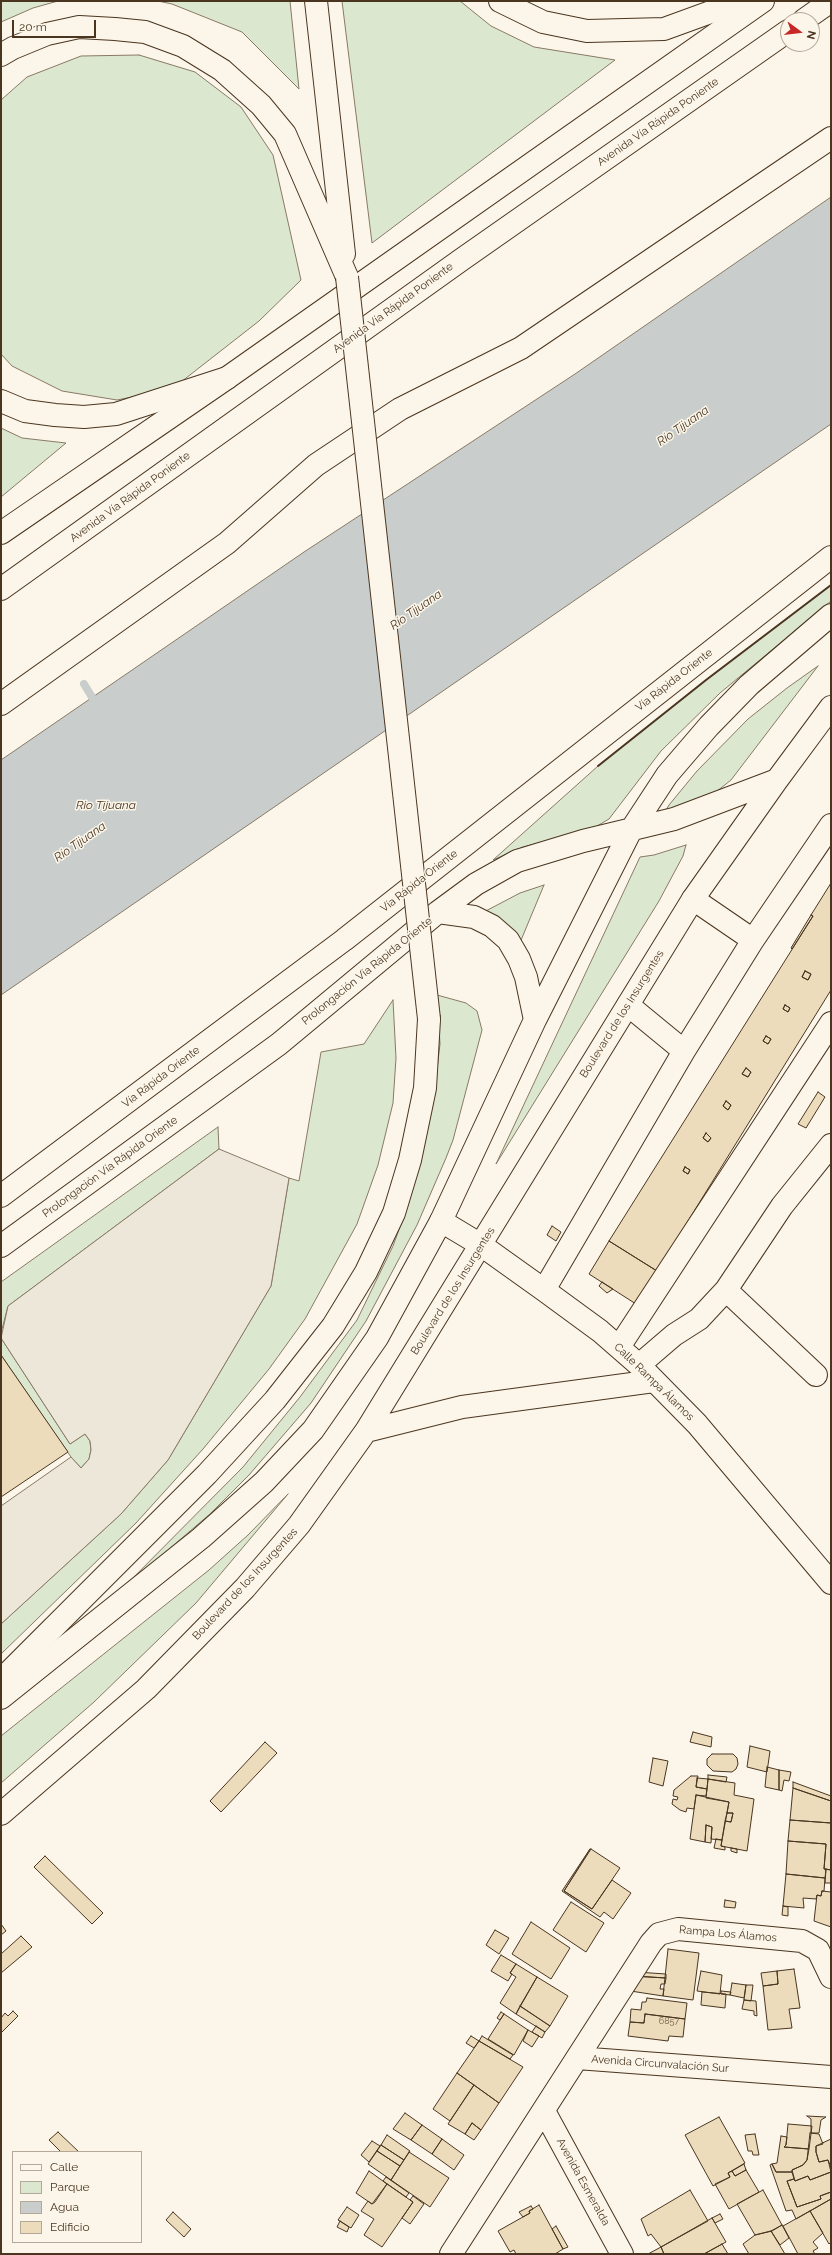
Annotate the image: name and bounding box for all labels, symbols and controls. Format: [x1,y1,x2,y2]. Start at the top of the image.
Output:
scale bar [14,12,98,38]
north arrow [780,12,820,52]
text: 20 m [19,20,47,34]
text: N [804,29,818,41]
street label: Avenida Vía Rápida Poniente [595,75,721,169]
street label: Avenida Vía Rápida Poniente [330,260,456,356]
water label: Río Tijuana [654,403,712,449]
street label: Avenida Vía Rápida Poniente [67,449,193,545]
water label: Río Tijuana [387,587,445,633]
street label: Vía Rápida Oriente [633,646,715,714]
water label: Rio Tijuana [76,798,136,812]
water label: Río Tijuana [51,819,109,865]
street label: Vía Rápida Oriente [378,847,460,915]
street label: Prolongación Vía Rápida Oriente [299,914,435,1028]
street label: Boulevard de los Insurgentes [577,948,667,1080]
street label: Vía Rápida Oriente [120,1043,202,1111]
street label: Prolongación Vía Rápida Oriente [40,1113,180,1221]
street label: Boulevard de los Insurgentes [408,1225,498,1357]
street label: Calle Rampa Álamos [611,1340,697,1424]
street label: Boulevard de los Insurgentes [190,1525,300,1643]
street label: Rampa Los Álamos [679,1923,777,1945]
house number: 6857 [659,2016,679,2026]
street label: Avenida Circunvalación Sur [591,2053,729,2075]
street label: Avenida Esmeralda [554,2136,612,2228]
legend [12,2151,142,2243]
text: Calle [50,2160,78,2174]
text: Parque [50,2180,90,2194]
text: Agua [50,2200,79,2214]
text: Edificio [50,2220,90,2234]

